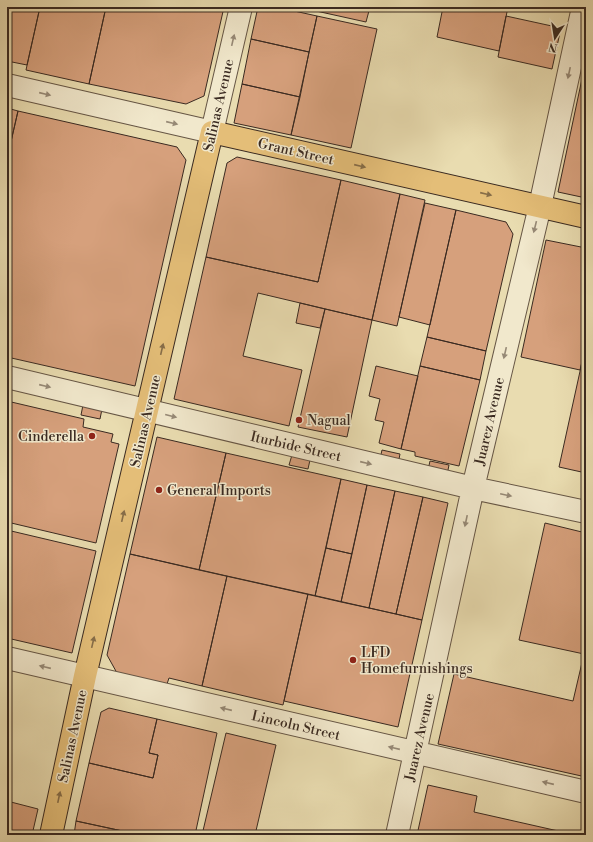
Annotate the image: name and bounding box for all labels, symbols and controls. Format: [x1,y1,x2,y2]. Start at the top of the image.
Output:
north arrow [535,18,575,58]
one-way arrow [231,33,237,46]
text: N [547,39,559,55]
street label: Salinas Avenue [200,57,238,153]
one-way arrow [565,66,571,79]
one-way arrow [39,91,51,97]
one-way arrow [166,120,178,126]
street label: Grant Street [256,134,336,169]
one-way arrow [353,163,366,169]
one-way arrow [480,192,493,198]
one-way arrow [532,221,538,233]
one-way arrow [159,342,165,354]
one-way arrow [502,347,508,360]
street label: Salinas Avenue [127,373,165,469]
street label: Juarez Avenue [471,375,509,468]
one-way arrow [39,383,51,389]
place label: Nagual [307,412,351,430]
one-way arrow [166,413,178,419]
marker: Nagual [294,415,304,425]
place label: Cinderella [18,428,85,446]
street label: Iturbide Street [249,428,343,466]
marker: Cinderella [87,431,97,441]
one-way arrow [360,460,372,466]
place label: General Imports [167,482,271,500]
marker: General Imports [154,485,164,495]
one-way arrow [500,493,512,499]
one-way arrow [120,510,126,522]
one-way arrow [463,515,469,527]
one-way arrow [90,636,96,649]
place label: LFD Homefurnishings [361,644,473,678]
marker: LFD Homefurnishings [348,655,358,665]
one-way arrow [39,664,51,670]
street label: Salinas Avenue [54,688,92,784]
street label: Juarez Avenue [401,691,439,784]
one-way arrow [220,706,232,712]
street label: Lincoln Street [250,707,342,745]
one-way arrow [388,744,400,750]
one-way arrow [542,780,554,786]
one-way arrow [56,791,62,803]

